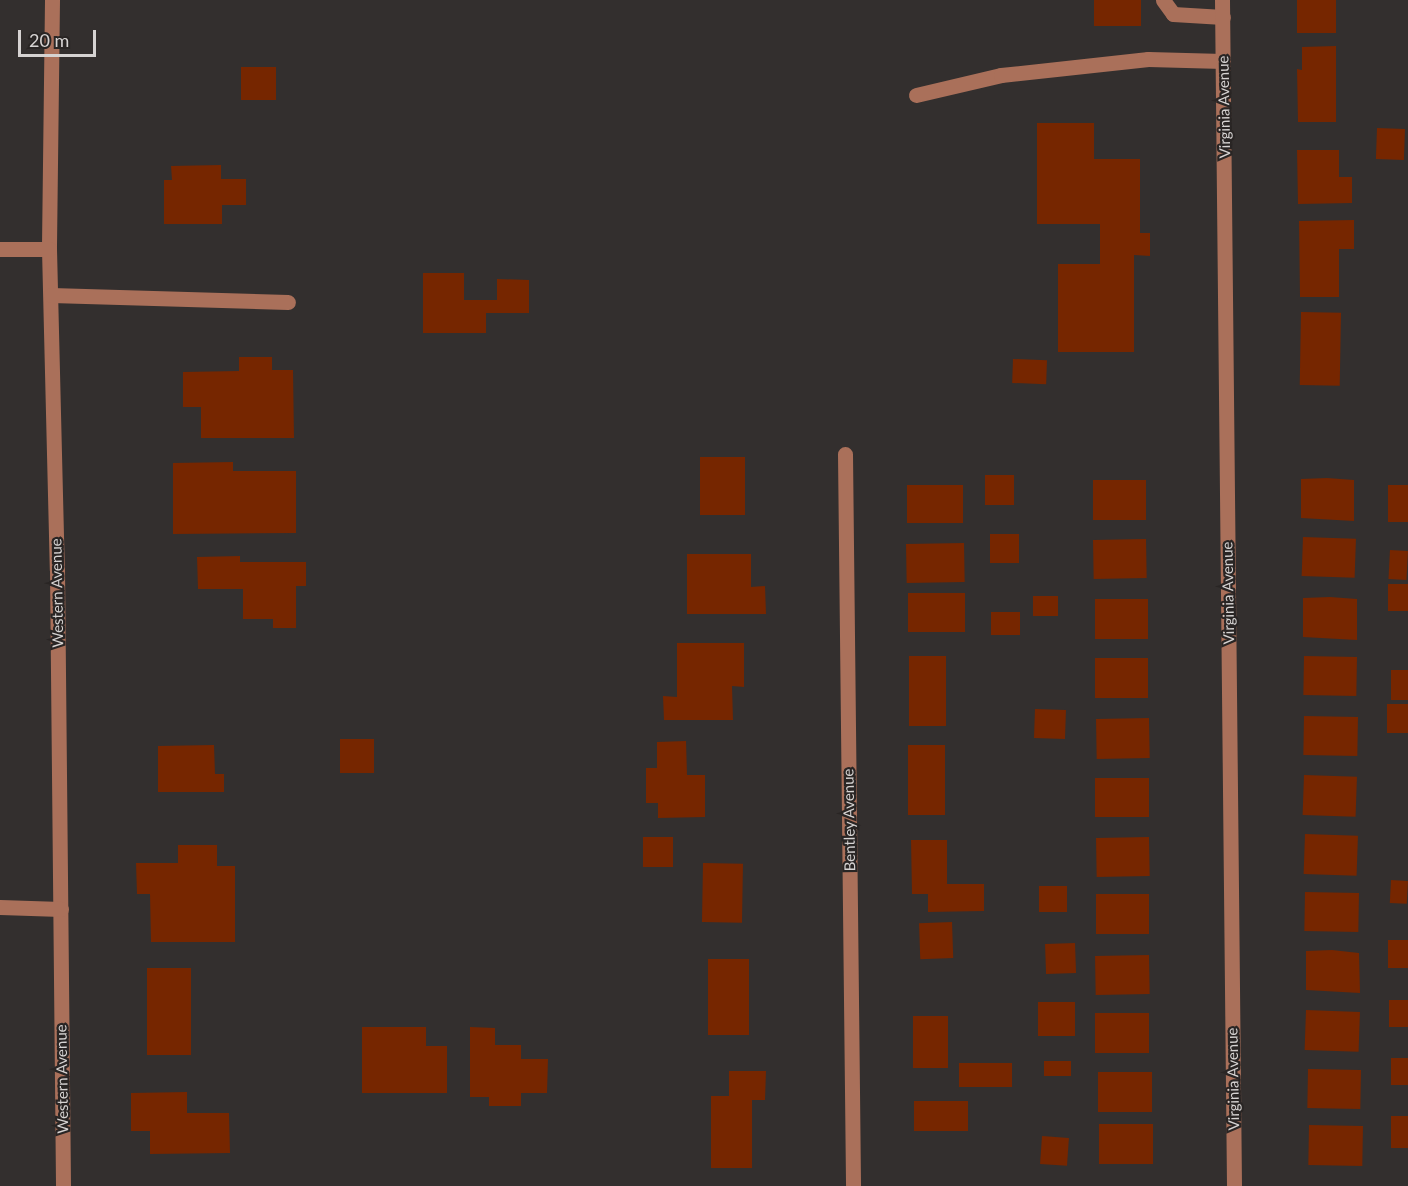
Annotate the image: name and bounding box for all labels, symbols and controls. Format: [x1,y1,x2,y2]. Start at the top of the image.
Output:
scale bar [21,18,99,56]
text: 20 m [29,29,69,51]
street label: Virginia Avenue [1214,55,1234,159]
street label: Western Avenue [47,538,67,648]
street label: Virginia Avenue [1218,541,1238,645]
street label: Bentley Avenue [839,768,859,872]
street label: Western Avenue [52,1024,72,1134]
street label: Virginia Avenue [1223,1027,1243,1131]

